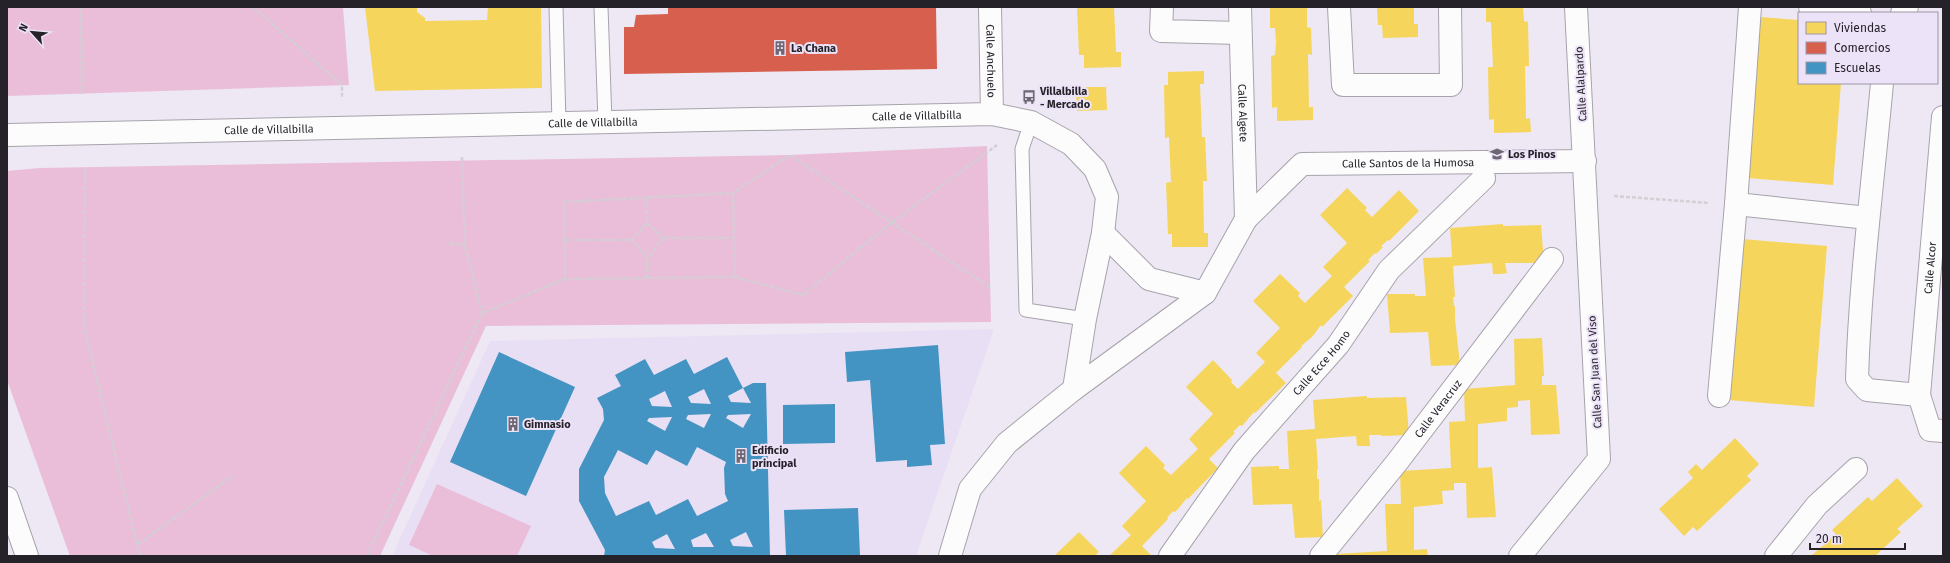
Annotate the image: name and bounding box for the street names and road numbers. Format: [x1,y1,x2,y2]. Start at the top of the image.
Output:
street label: Calle Anchuelo [984,24,998,98]
street label: Calle Alalpardo [1573,46,1589,122]
street label: Calle Algete [1236,84,1250,142]
street label: Calle de Villalbilla [872,108,962,123]
street label: Calle de Villalbilla [548,115,638,130]
street label: Calle de Villalbilla [224,122,314,137]
street label: Calle Santos de la Humosa [1342,156,1474,170]
street label: Calle Alcor [1921,240,1939,294]
street label: Calle San Juan del Viso [1586,315,1604,429]
street label: Calle Ecce Homo [1290,327,1353,398]
street label: Calle Veracruz [1412,377,1464,440]

